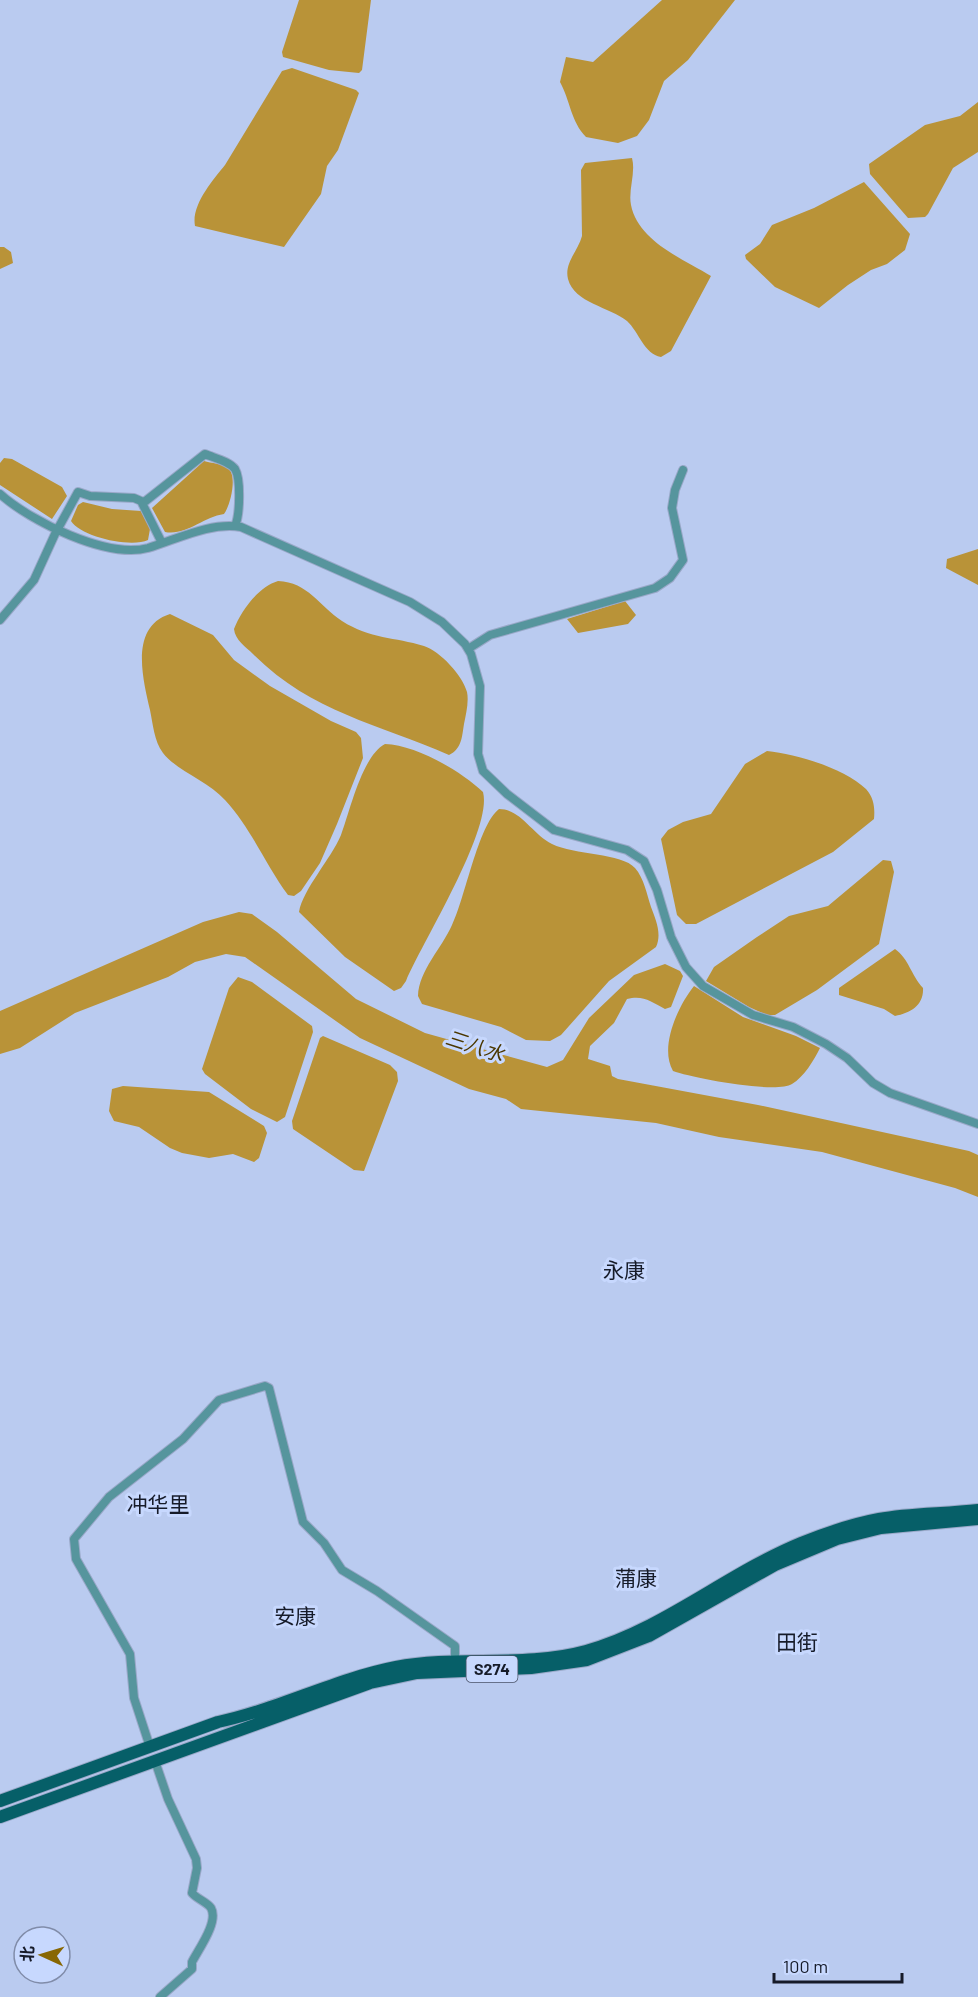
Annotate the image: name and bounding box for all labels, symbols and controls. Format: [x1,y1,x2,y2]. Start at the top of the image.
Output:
water label: 三八水 [443,1024,508,1066]
district label: 永康 [603,1257,645,1282]
district label: 冲华里 [127,1491,190,1516]
district label: 蒲康 [615,1565,657,1590]
district label: 安康 [274,1603,316,1628]
district label: 田街 [776,1629,818,1654]
road number: S274 [466,1656,518,1682]
north arrow [12,1925,72,1985]
text: 北 [17,1945,37,1963]
scale bar [774,1946,902,1984]
text: 100 m [783,1955,828,1977]

